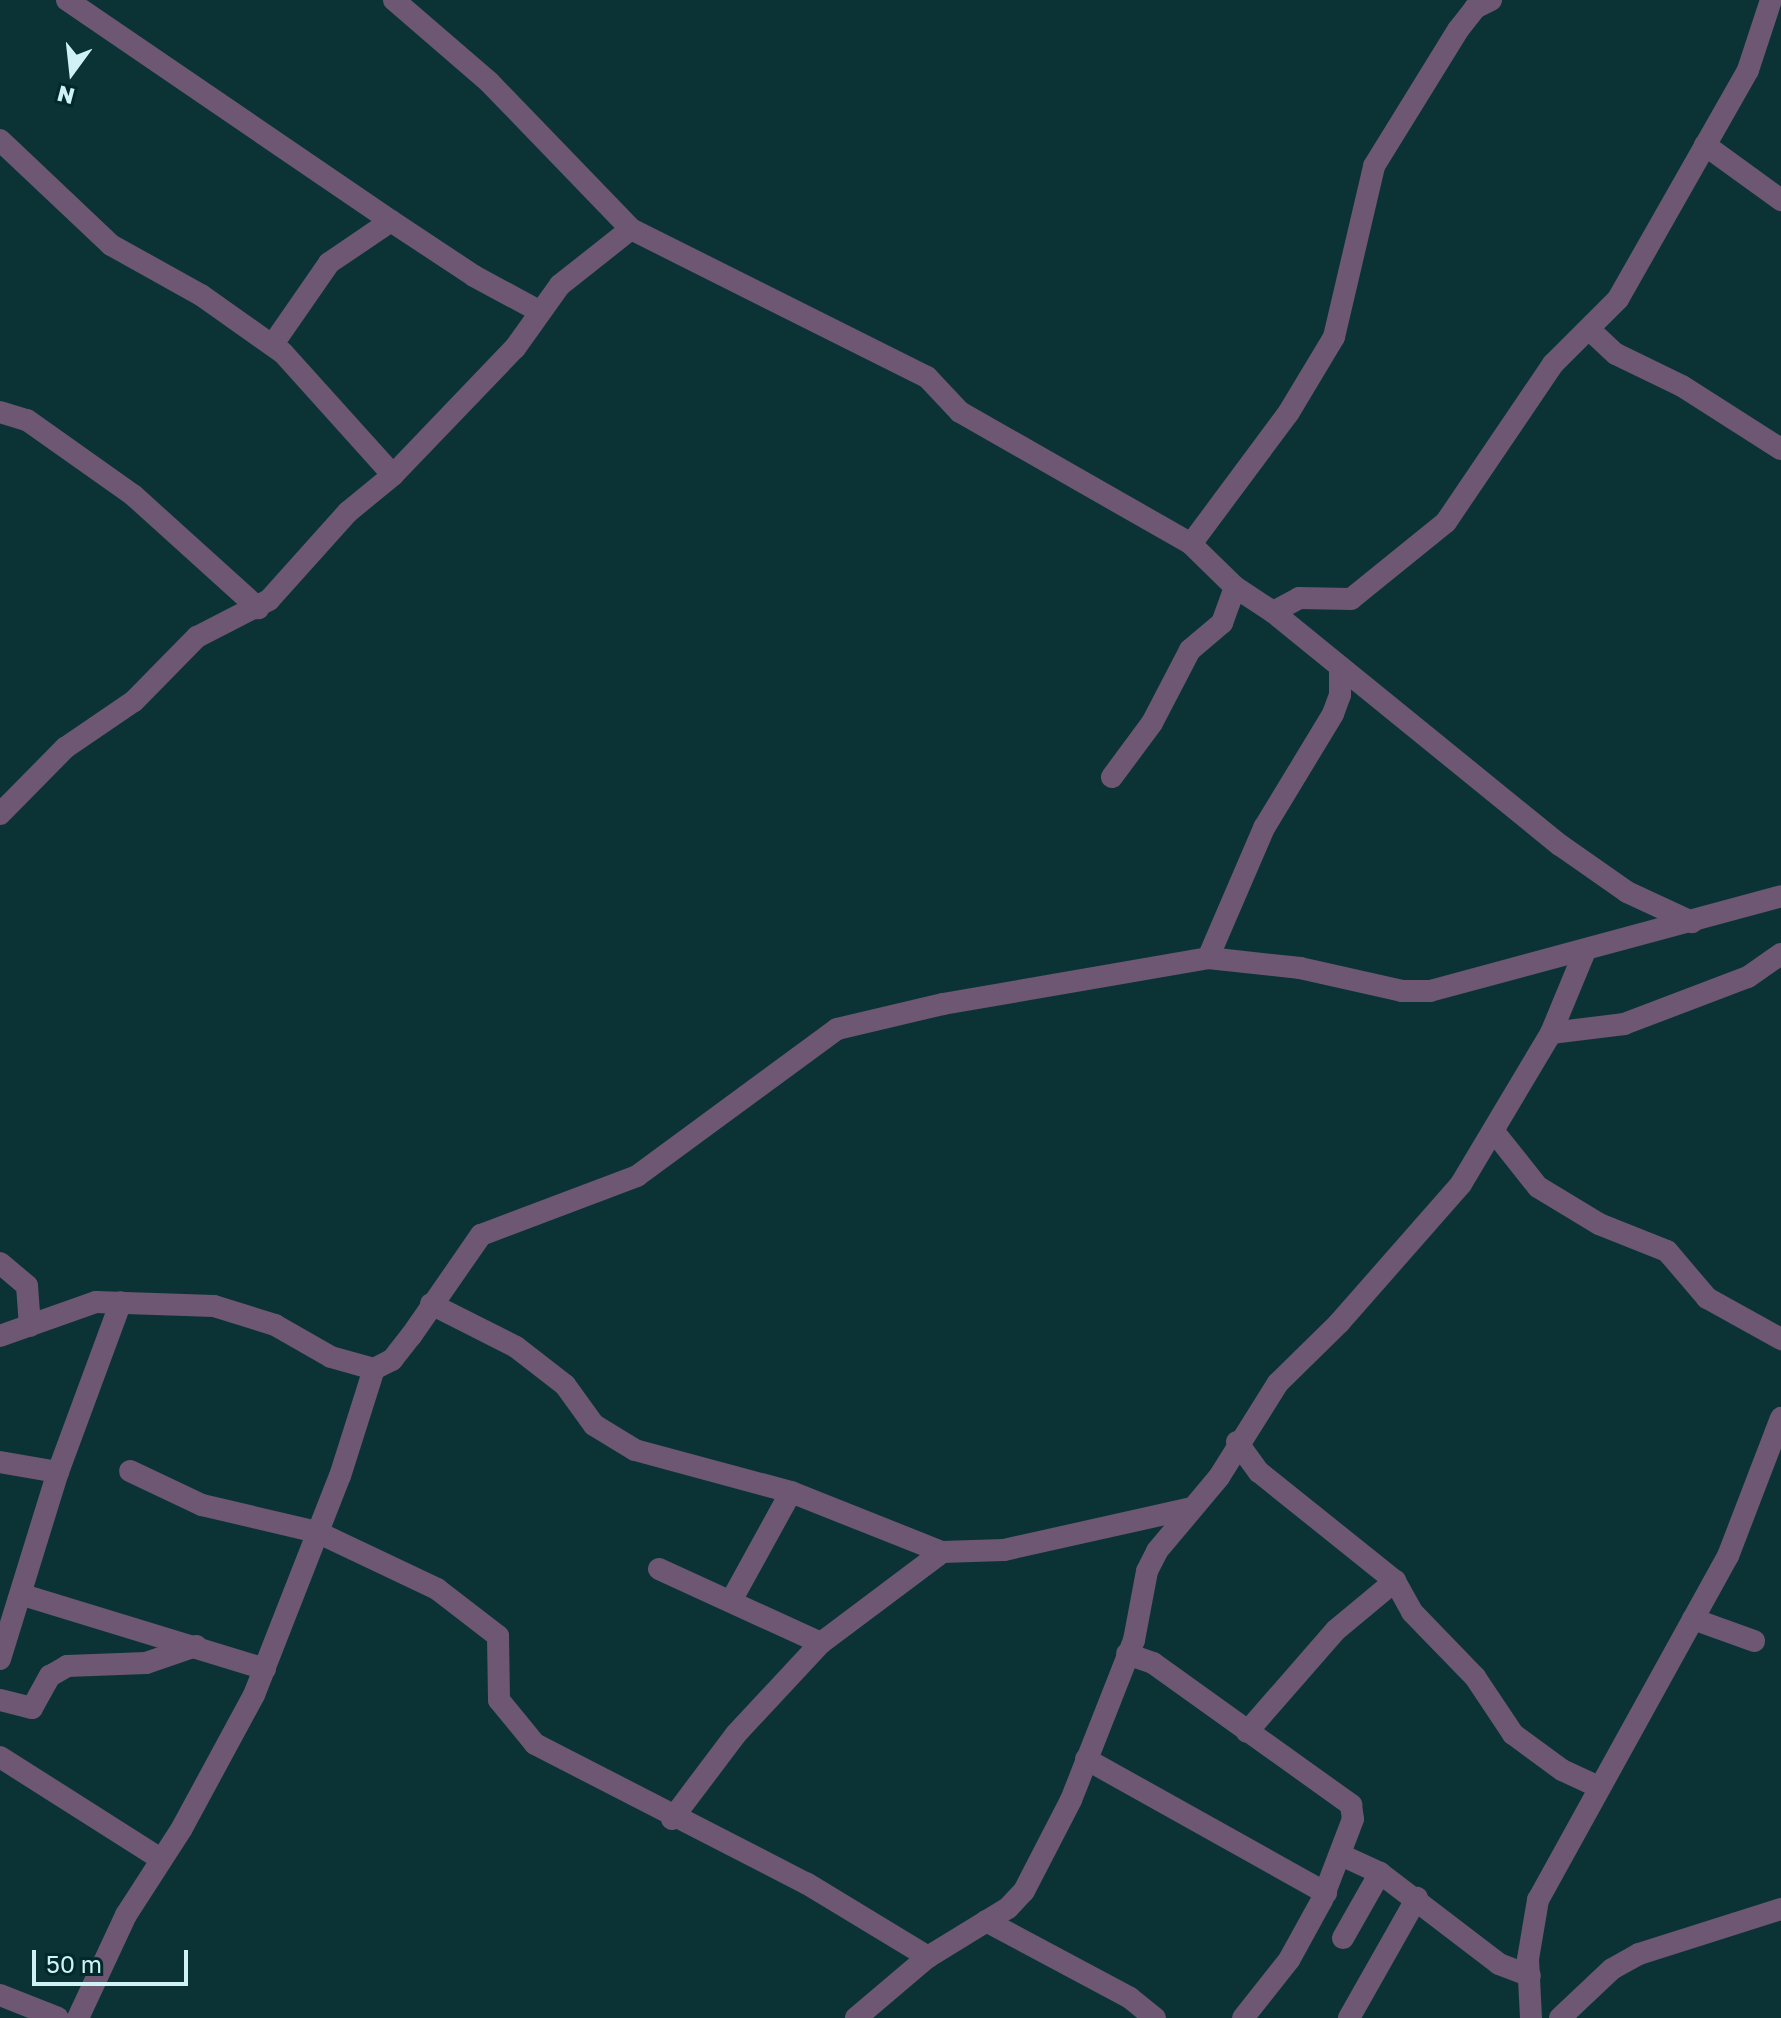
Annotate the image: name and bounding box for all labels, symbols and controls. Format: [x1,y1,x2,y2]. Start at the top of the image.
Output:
north arrow [32,32,112,112]
text: N [54,80,77,111]
scale bar [36,1934,192,1984]
text: 50 m [46,1949,102,1978]

